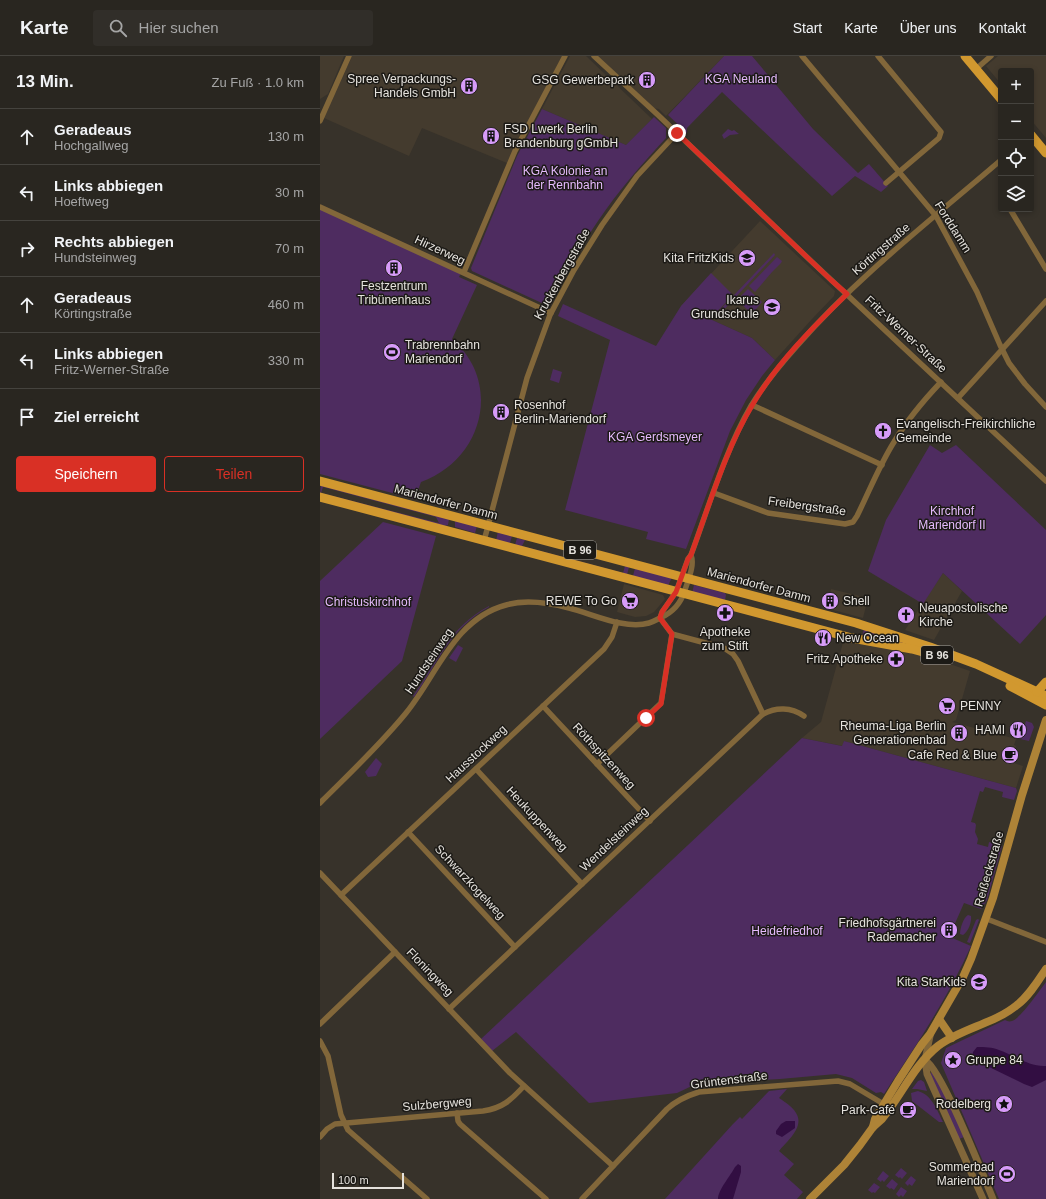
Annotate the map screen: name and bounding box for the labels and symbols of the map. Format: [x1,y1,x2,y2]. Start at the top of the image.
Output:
building icon: GSG Gewerbepark [637,70,657,90]
place label: Spree Verpackungs- Handels GmbH [347,72,456,100]
park label: KGA Neuland [705,72,777,86]
place label: GSG Gewerbepark [532,73,635,87]
building icon: Spree Verpackungs- Handels GmbH [459,76,479,96]
place label: FSD Lwerk Berlin Brandenburg gGmbH [504,122,618,150]
route end [668,124,686,142]
building icon: FSD Lwerk Berlin Brandenburg gGmbH [481,126,501,146]
park label: KGA Kolonie an der Rennbahn [523,164,607,192]
street label: Forddamm [932,199,974,255]
street label: Körtingstraße [849,220,913,278]
street label: Kruckenbergstraße [531,226,593,322]
street label: Hirzerweg [413,232,467,268]
school or university icon: Kita FritzKids [737,248,757,268]
place label: Kita FritzKids [663,251,734,265]
building icon: Festzentrum Tribünenhaus [384,258,404,278]
place label: Festzentrum Tribünenhaus [358,279,430,307]
place label: Ikarus Grundschule [691,293,759,321]
street label: Fritz-Werner-Straße [862,293,950,376]
school or university icon: Ikarus Grundschule [762,297,782,317]
place label: Trabrennbahn Mariendorf [405,338,480,366]
sports icon: Trabrennbahn Mariendorf [382,342,402,362]
place label: Rosenhof Berlin-Mariendorf [514,398,607,426]
building icon: Rosenhof Berlin-Mariendorf [491,402,511,422]
place label: Evangelisch-Freikirchliche Gemeinde [896,417,1036,445]
church icon: Evangelisch-Freikirchliche Gemeinde [873,421,893,441]
park label: KGA Gerdsmeyer [608,430,702,444]
street label: Mariendorfer Damm [393,481,499,523]
street label: Freibergstraße [767,494,847,518]
park label: Kirchhof Mariendorf II [918,504,986,532]
road number: B 96 [564,541,596,559]
street label: Mariendorfer Damm [706,564,812,606]
supermarket icon: REWE To Go [620,591,640,611]
building icon: Shell [820,591,840,611]
place label: REWE To Go [546,594,617,608]
place label: Shell [843,594,870,608]
park label: Christuskirchhof [325,595,412,609]
place label: Neuapostolische Kirche [919,601,1008,629]
pharmacy icon: Apotheke zum Stift [715,603,735,623]
church icon: Neuapostolische Kirche [896,605,916,625]
place label: Apotheke zum Stift [700,625,751,653]
street label: Hundsteinweg [402,626,456,696]
restaurant icon: New Ocean [813,628,833,648]
place label: New Ocean [836,631,899,645]
road number: B 96 [921,646,953,664]
pharmacy icon: Fritz Apotheke [886,649,906,669]
place label: Fritz Apotheke [806,652,883,666]
supermarket icon: PENNY [937,696,957,716]
place label: PENNY [960,699,1001,713]
route start [637,709,655,727]
place label: Rheuma-Liga Berlin Generationenbad [840,719,946,747]
street label: Röthspitzenweg [570,720,638,792]
restaurant icon: HAMI [1008,720,1028,740]
street label: Hausstockweg [443,722,509,786]
building icon: Rheuma-Liga Berlin Generationenbad [949,723,969,743]
place label: HAMI [975,723,1005,737]
cafe icon: Cafe Red & Blue [1000,745,1020,765]
place label: Cafe Red & Blue [908,748,997,762]
street label: Heukuppenweg [503,784,571,854]
street label: Wendelsteinweg [577,804,651,874]
street label: Reißeckstraße [972,829,1007,908]
street label: Schwarzkogelweg [432,842,508,922]
place label: Friedhofsgärtnerei Rademacher [839,916,936,944]
building icon: Friedhofsgärtnerei Rademacher [939,920,959,940]
park label: Heidefriedhof [751,924,823,938]
street label: Floningweg [404,945,456,999]
school or university icon: Kita StarKids [969,972,989,992]
place label: Kita StarKids [897,975,966,989]
place icon: Gruppe 84 [943,1050,963,1070]
place label: Gruppe 84 [966,1053,1023,1067]
street label: Grüntenstraße [690,1068,769,1092]
street label: Sulzbergweg [402,1094,472,1114]
place icon: Rodelberg [994,1094,1014,1114]
place label: Rodelberg [936,1097,991,1111]
cafe icon: Park-Café [898,1100,918,1120]
place label: Park-Café [841,1103,895,1117]
place label: Sommerbad Mariendorf [929,1160,995,1188]
sports icon: Sommerbad Mariendorf [997,1164,1017,1184]
scale bar [332,1171,404,1190]

